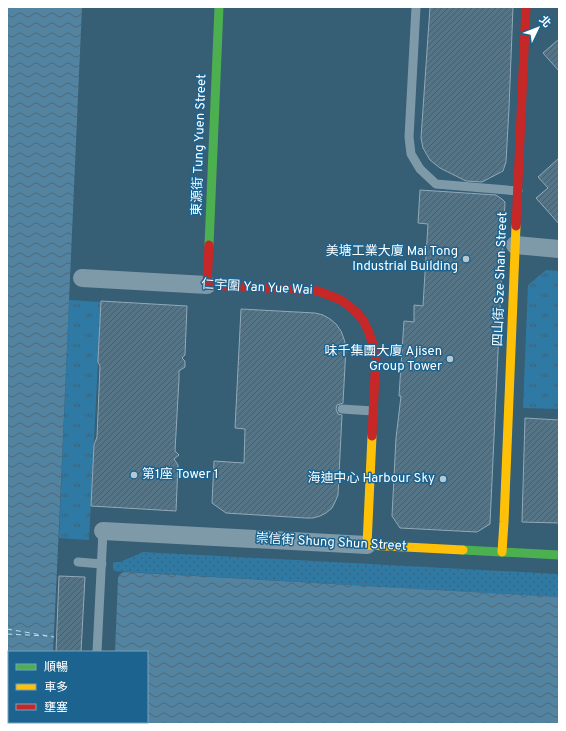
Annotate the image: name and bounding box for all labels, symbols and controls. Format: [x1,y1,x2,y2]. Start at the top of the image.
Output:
north arrow [518,8,558,48]
text: 北 [536,13,553,31]
street label: 東源街 Tung Yuen Street [190,74,210,216]
street label: 四山街 Sze Shan Street [491,211,511,347]
place label: 美塘工業大廈 Mai Tong Industrial Building [326,243,458,275]
marker: 美塘工業大廈 Mai Tong Industrial Building [461,254,471,264]
street label: 仁宇圍 Yan Yue Wai [201,276,313,299]
place label: 味千集團大廈 Ajisen Group Tower [325,343,442,375]
marker: 味千集團大廈 Ajisen Group Tower [445,354,455,364]
place label: 第1座 Tower 1 [142,466,219,483]
marker: 第1座 Tower 1 [129,470,139,480]
place label: 海迪中心 Harbour Sky [308,470,435,487]
marker: 海迪中心 Harbour Sky [438,474,448,484]
street label: 崇信街 Shung Shun Street [255,531,407,555]
legend [8,651,148,723]
text: 順暢 [44,660,68,676]
text: 車多 [44,680,68,696]
text: 壅塞 [44,700,68,716]

